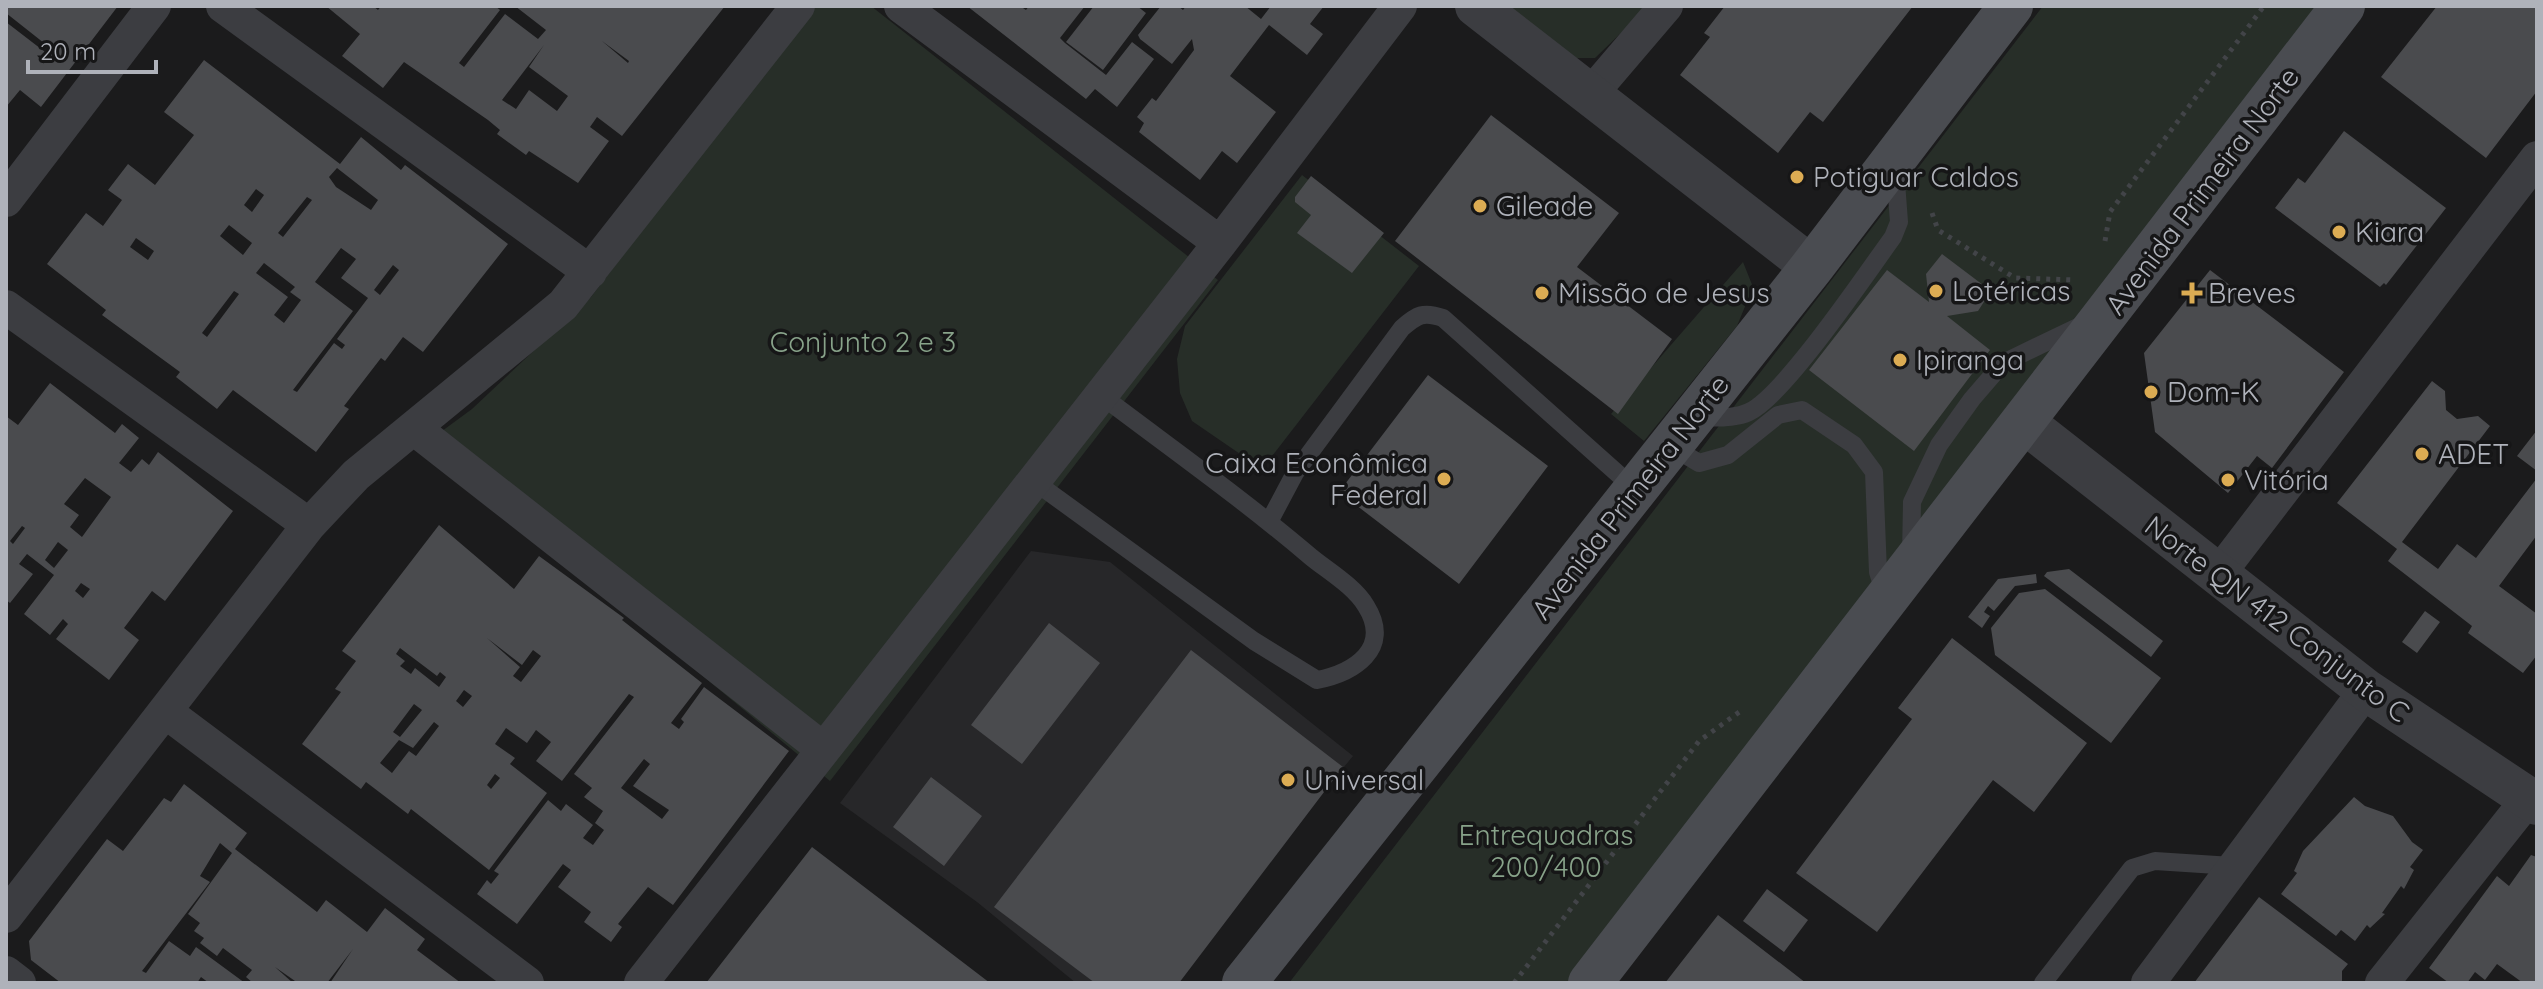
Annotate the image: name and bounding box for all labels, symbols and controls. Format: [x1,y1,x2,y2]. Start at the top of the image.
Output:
scale bar [28,24,156,74]
text: 20 m [40,36,96,66]
street label: Avenida Primeira Norte [2097,60,2306,321]
place label: Potiguar Caldos [1813,159,2019,194]
marker: Potiguar Caldos [1788,168,1806,186]
place label: Gileade [1496,188,1593,223]
marker: Gileade [1471,197,1489,215]
place label: Kiara [2355,214,2424,249]
marker: Kiara [2330,223,2348,241]
place label: Lotéricas [1952,273,2070,308]
place label: Missão de Jesus [1558,275,1770,310]
place label: Breves [2208,275,2296,310]
marker: Lotéricas [1927,282,1945,300]
marker: Missão de Jesus [1533,284,1551,302]
marker: Breves [2183,284,2201,302]
park label: Conjunto 2 e 3 [770,324,956,359]
place label: Ipiranga [1916,342,2024,377]
marker: Ipiranga [1891,351,1909,369]
street label: Avenida Primeira Norte [1523,367,1736,626]
place label: Dom-K [2167,374,2260,409]
marker: Dom-K [2142,383,2160,401]
place label: ADET [2438,436,2509,471]
place label: Caixa Econômica Federal [1205,445,1428,512]
marker: ADET [2413,445,2431,463]
place label: Vitória [2244,462,2329,497]
marker: Caixa Econômica Federal [1435,470,1453,488]
marker: Vitória [2219,471,2237,489]
street label: Norte QN 412 Conjunto C [2138,508,2416,729]
place label: Universal [1304,762,1424,797]
marker: Universal [1279,771,1297,789]
park label: Entrequadras 200/400 [1459,817,1633,884]

